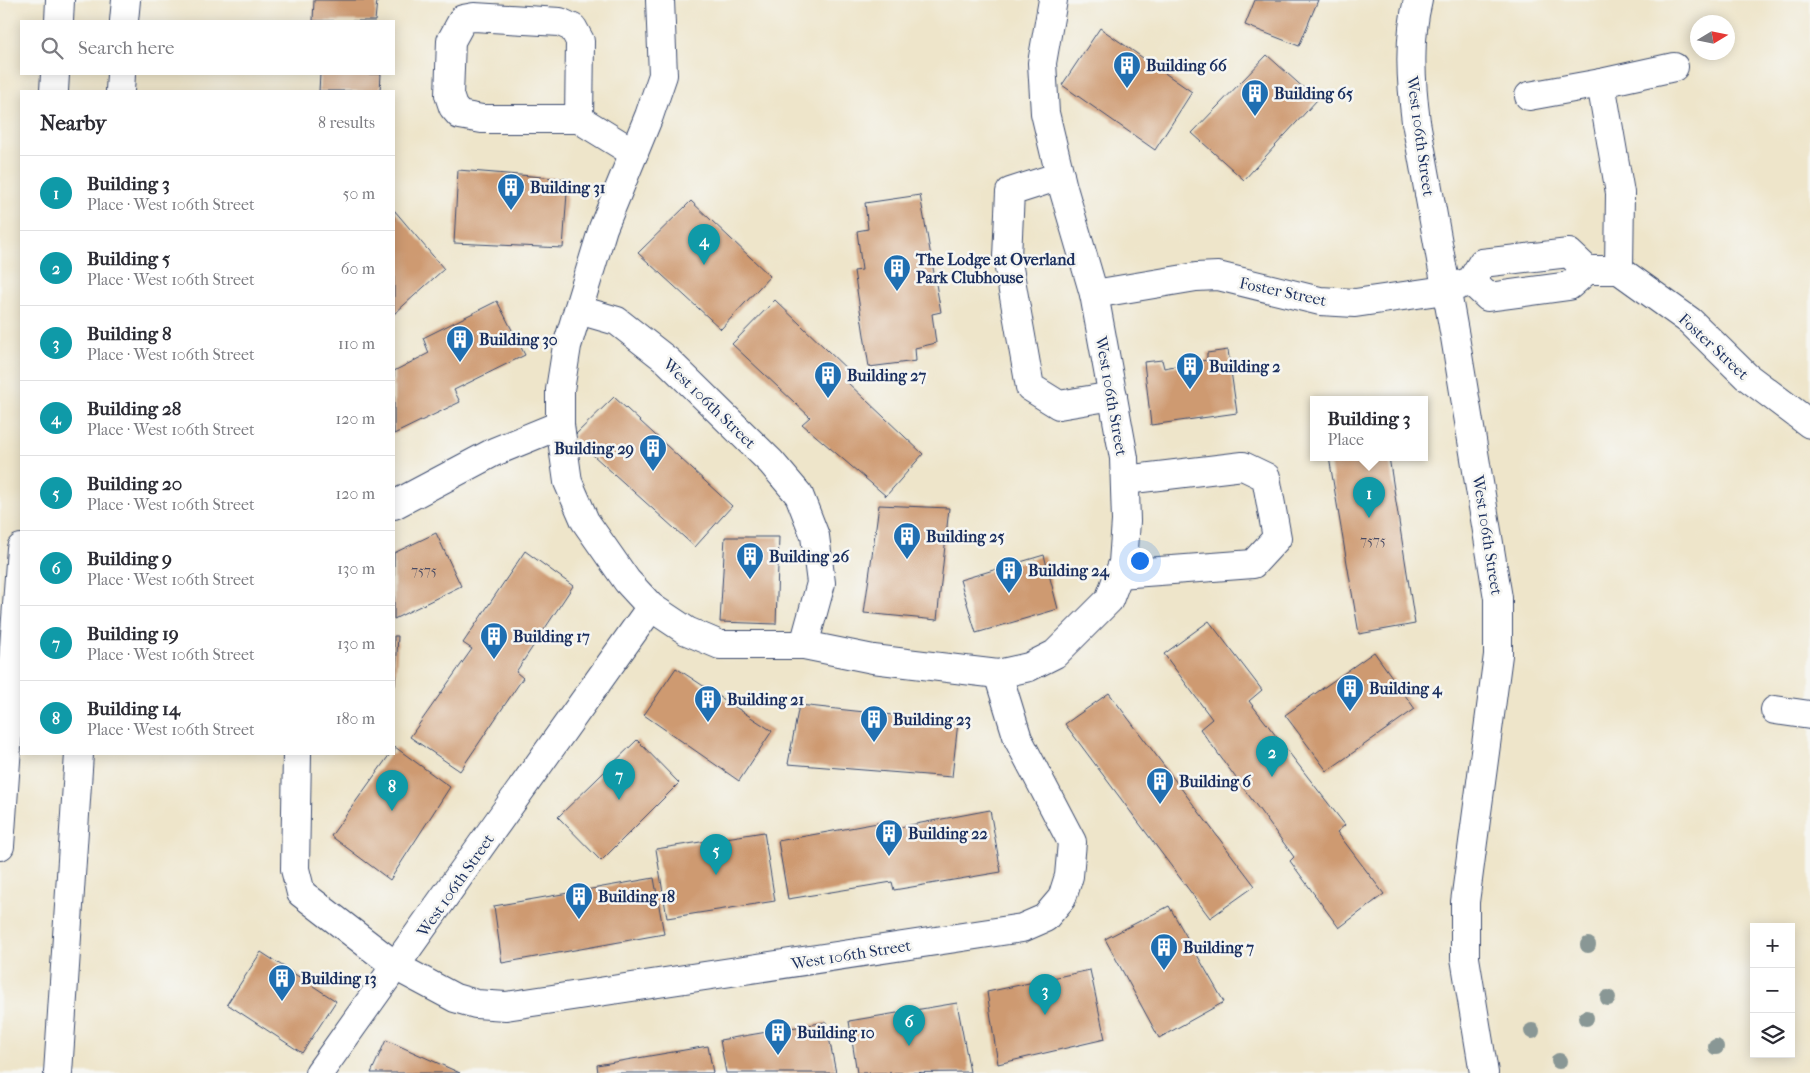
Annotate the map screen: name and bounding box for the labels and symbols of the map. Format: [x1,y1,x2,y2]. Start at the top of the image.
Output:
north arrow [1690,15,1735,60]
building icon: Building 66 [1112,50,1142,89]
place label: Building 66 [1146,56,1227,76]
street label: West 106th Street [1403,74,1438,198]
building icon: Building 65 [1240,78,1270,117]
place label: Building 65 [1274,84,1353,104]
building icon: Building 31 [496,172,526,211]
place label: Building 31 [530,178,606,198]
pin: 4 [688,224,720,265]
place label: The Lodge at Overland Park Clubhouse [915,250,1076,287]
building icon: The Lodge at Overland Park Clubhouse [882,253,912,292]
street label: Foster Street [1238,273,1328,310]
street label: Foster Street [1675,309,1753,384]
building icon: Building 30 [445,324,475,363]
place label: Building 30 [479,330,558,350]
street label: West 106th Street [1091,334,1131,458]
building icon: Building 2 [1175,351,1205,390]
street label: West 106th Street [659,354,760,452]
place label: Building 2 [1209,357,1280,377]
building icon: Building 27 [813,360,843,399]
place label: Building 27 [847,366,926,386]
building icon: Building 29 [638,433,668,472]
place label: Building 29 [554,439,634,459]
street label: West 106th Street [1468,473,1506,597]
pin: 1 [1353,477,1385,518]
building icon: Building 25 [892,521,922,560]
place label: Building 25 [926,527,1004,547]
house number: 7575 [1360,532,1386,549]
building icon: Building 26 [735,541,765,580]
place label: Building 26 [769,547,849,567]
your location [1127,548,1153,574]
building icon: Building 24 [994,555,1024,594]
place label: Building 24 [1028,561,1110,581]
house number: 7575 [411,562,437,579]
building icon: Building 17 [479,621,509,660]
place label: Building 17 [513,627,590,647]
building icon: Building 4 [1335,673,1365,712]
place label: Building 4 [1369,679,1443,699]
building icon: Building 21 [693,684,723,723]
place label: Building 21 [727,690,804,710]
building icon: Building 23 [859,704,889,743]
place label: Building 23 [893,710,971,730]
pin: 2 [1256,736,1288,777]
pin: 7 [603,759,635,800]
building icon: Building 6 [1145,766,1175,805]
pin: 8 [376,770,408,811]
place label: Building 6 [1179,772,1251,792]
building icon: Building 22 [874,818,904,857]
place label: Building 22 [908,824,988,844]
street label: West 106th Street [412,830,498,941]
pin: 5 [700,834,732,875]
building icon: Building 18 [564,881,594,920]
place label: Building 18 [598,887,675,907]
building icon: Building 7 [1149,932,1179,971]
street label: West 106th Street [789,936,913,974]
place label: Building 7 [1183,938,1254,958]
building icon: Building 13 [267,963,297,1002]
place label: Building 13 [301,969,376,989]
pin: 3 [1029,974,1061,1015]
pin: 6 [893,1005,925,1046]
building icon: Building 10 [763,1017,793,1056]
place label: Building 10 [797,1023,875,1043]

